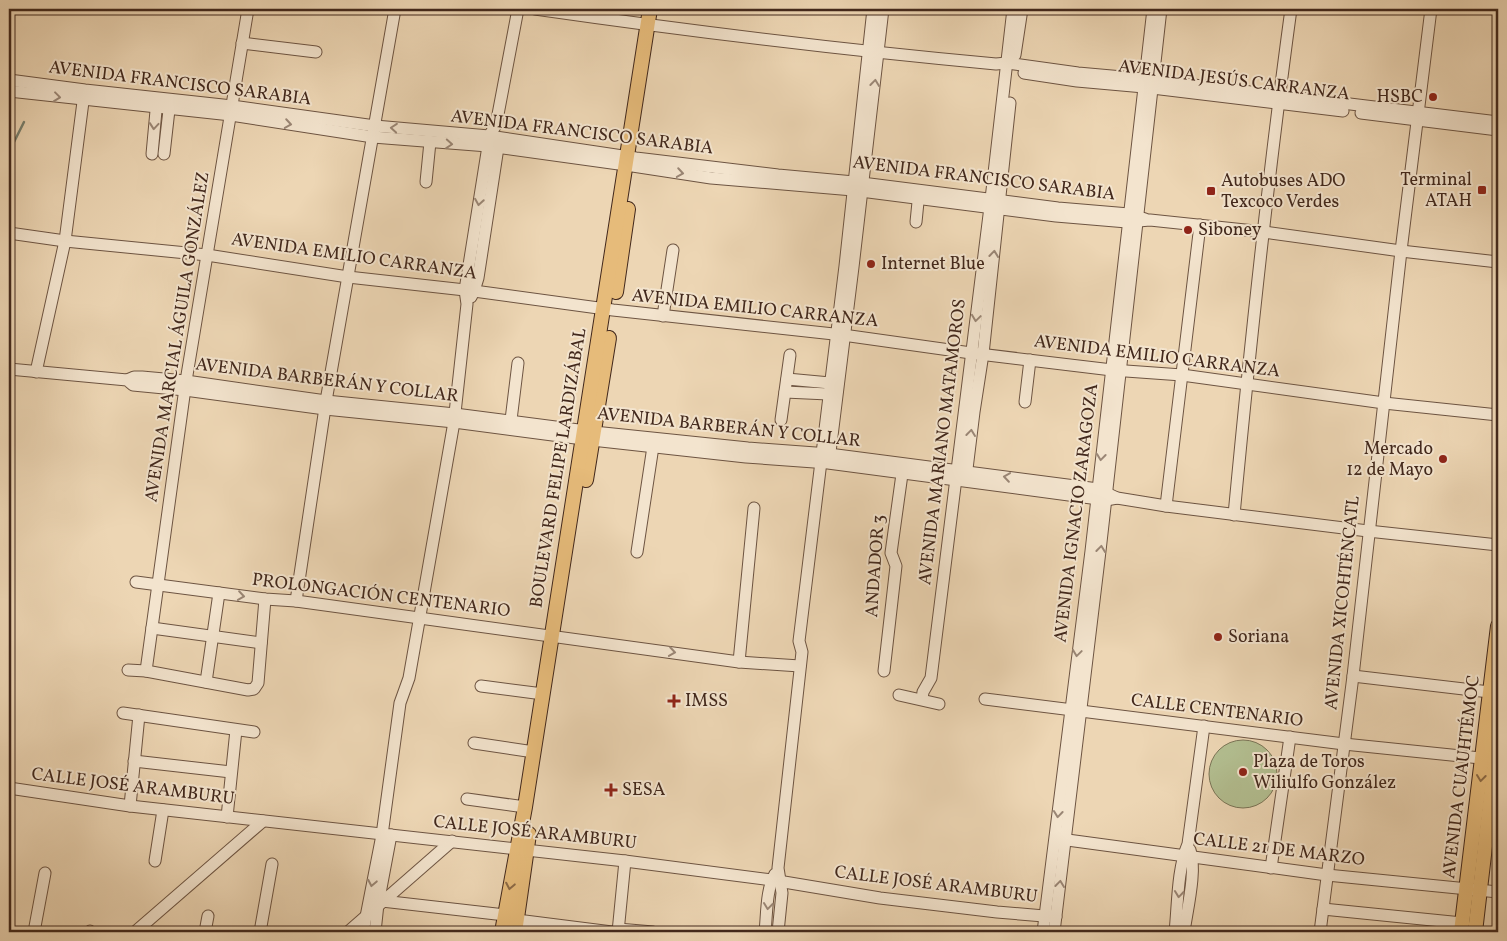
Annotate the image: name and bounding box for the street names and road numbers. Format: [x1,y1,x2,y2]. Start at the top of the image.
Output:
street label: AVENIDA JESÚS CARRANZA [1117,54,1351,108]
street label: AVENIDA FRANCISCO SARABIA [47,55,313,113]
street label: AVENIDA FRANCISCO SARABIA [449,104,715,162]
street label: AVENIDA FRANCISCO SARABIA [851,150,1117,208]
street label: AVENIDA MARCIAL ÁGUILA GONZÁLEZ [139,170,217,504]
street label: AVENIDA EMILIO CARRANZA [230,227,479,287]
street label: AVENIDA EMILIO CARRANZA [630,284,880,334]
street label: AVENIDA MARIANO MATAMOROS [913,297,973,587]
street label: BOULEVARD FELIPE LARDIZÁBAL [525,326,593,610]
street label: AVENIDA EMILIO CARRANZA [1032,329,1282,385]
street label: AVENIDA BARBERÁN Y COLLAR [194,352,460,410]
street label: AVENIDA IGNACIO ZARAGOZA [1049,382,1105,644]
street label: AVENIDA BARBERÁN Y COLLAR [596,402,862,454]
street label: AVENIDA XICOHTÉNCATL [1319,495,1367,711]
street label: ANDADOR 3 [860,514,892,618]
street label: PROLONGACIÓN CENTENARIO [250,568,512,624]
street label: AVENIDA CUAUHTÉMOC [1437,674,1487,880]
street label: CALLE CENTENARIO [1130,688,1304,734]
street label: CALLE JOSÉ ARAMBURU [30,762,236,812]
street label: CALLE JOSÉ ARAMBURU [432,810,638,856]
street label: CALLE 21 DE MARZO [1192,827,1366,873]
street label: CALLE JOSÉ ARAMBURU [833,860,1039,910]

